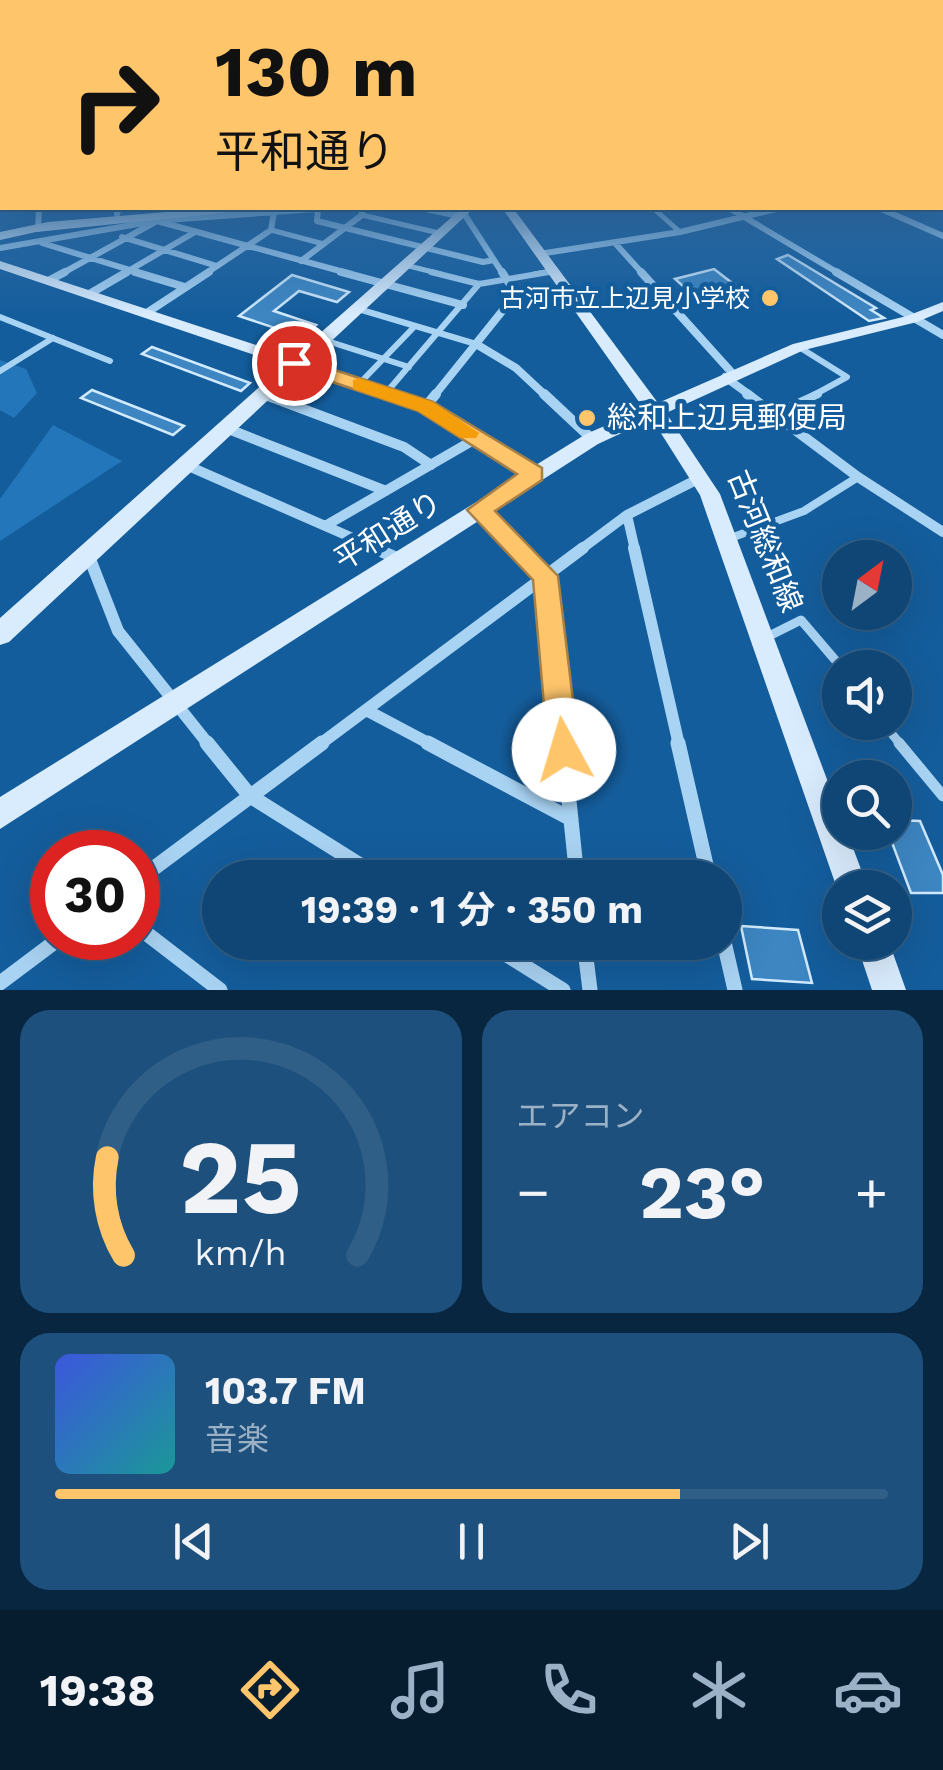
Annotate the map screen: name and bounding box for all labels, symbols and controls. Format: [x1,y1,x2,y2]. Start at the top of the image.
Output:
text: 130 m [215,31,418,113]
icon: right [50,40,180,170]
text: 平和通り [215,125,395,178]
place label: 古河市立上辺見小学校 [500,284,750,313]
marker: 古河市立上辺見小学校 [759,287,781,309]
pin [252,321,337,406]
icon: arrive [267,336,322,391]
place label: 総和上辺見郵便局 [607,400,847,435]
marker: 総和上辺見郵便局 [576,407,598,429]
street label: 古河総和線 [721,465,810,617]
street label: 平和通り [328,484,448,577]
north arrow [822,540,912,630]
map controls [822,540,912,960]
button: sound [822,650,912,740]
position arrow [512,698,616,802]
button: search [822,760,912,850]
speed limit sign: 30 [30,830,160,960]
button: layers [822,870,912,960]
text: 19:39 · 1 分 · 350 m [301,888,643,932]
text: エアコン [517,1097,645,1135]
text: 25 [179,1116,302,1238]
text: 23° [639,1148,765,1236]
text: − [517,1160,550,1224]
text: + [855,1160,888,1224]
text: km/h [195,1232,287,1274]
text: 103.7 FM [205,1369,366,1413]
text: 音楽 [205,1420,269,1458]
icon: previous [166,1514,221,1569]
icon: pause [444,1514,499,1569]
icon: next [722,1514,777,1569]
icon: directions [235,1655,305,1725]
icon: music [385,1655,455,1725]
icon: phone [534,1655,604,1725]
icon: climate [684,1655,754,1725]
icon: car [833,1655,903,1725]
text: 19:38 [40,1664,155,1717]

